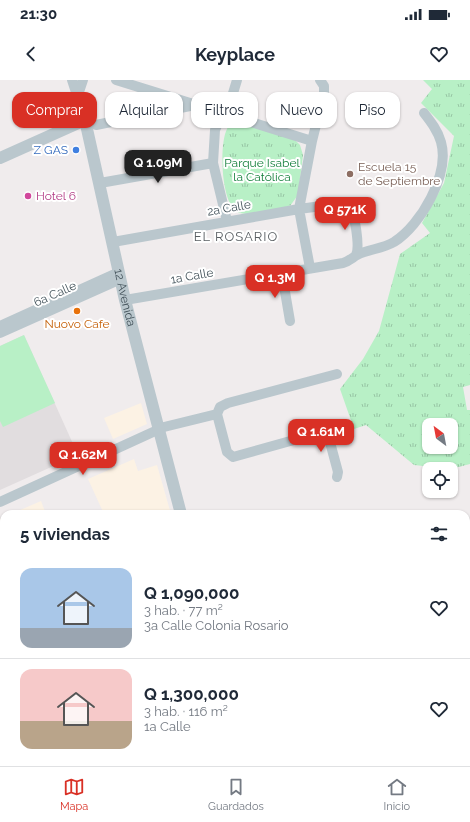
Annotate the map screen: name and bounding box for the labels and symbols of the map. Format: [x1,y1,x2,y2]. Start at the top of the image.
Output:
place label: Z GAS [34,143,68,157]
marker: Z GAS [71,145,81,155]
pin: Q 1.09M [121,150,195,184]
park label: Parque Isabel la Católica [224,156,301,184]
place label: Escuela 15 de Septiembre [358,160,440,188]
marker: Escuela 15 de Septiembre [345,169,355,179]
place label: Hotel 6 [36,189,76,203]
marker: Hotel 6 [23,191,33,201]
street label: 2a Calle [206,197,252,219]
pin: Q 571K [312,197,378,231]
district label: EL ROSARIO [194,229,278,244]
street label: 1a Calle [170,265,214,287]
pin: Q 1.3M [242,265,308,299]
street label: 12 Avenida [111,267,139,328]
street label: 6a Calle [32,278,78,310]
marker: Nuovo Cafe [72,306,82,316]
place label: Nuovo Cafe [44,317,110,331]
north arrow [422,418,458,454]
pin: Q 1.61M [284,419,358,453]
pin: Q 1.62M [46,442,120,476]

